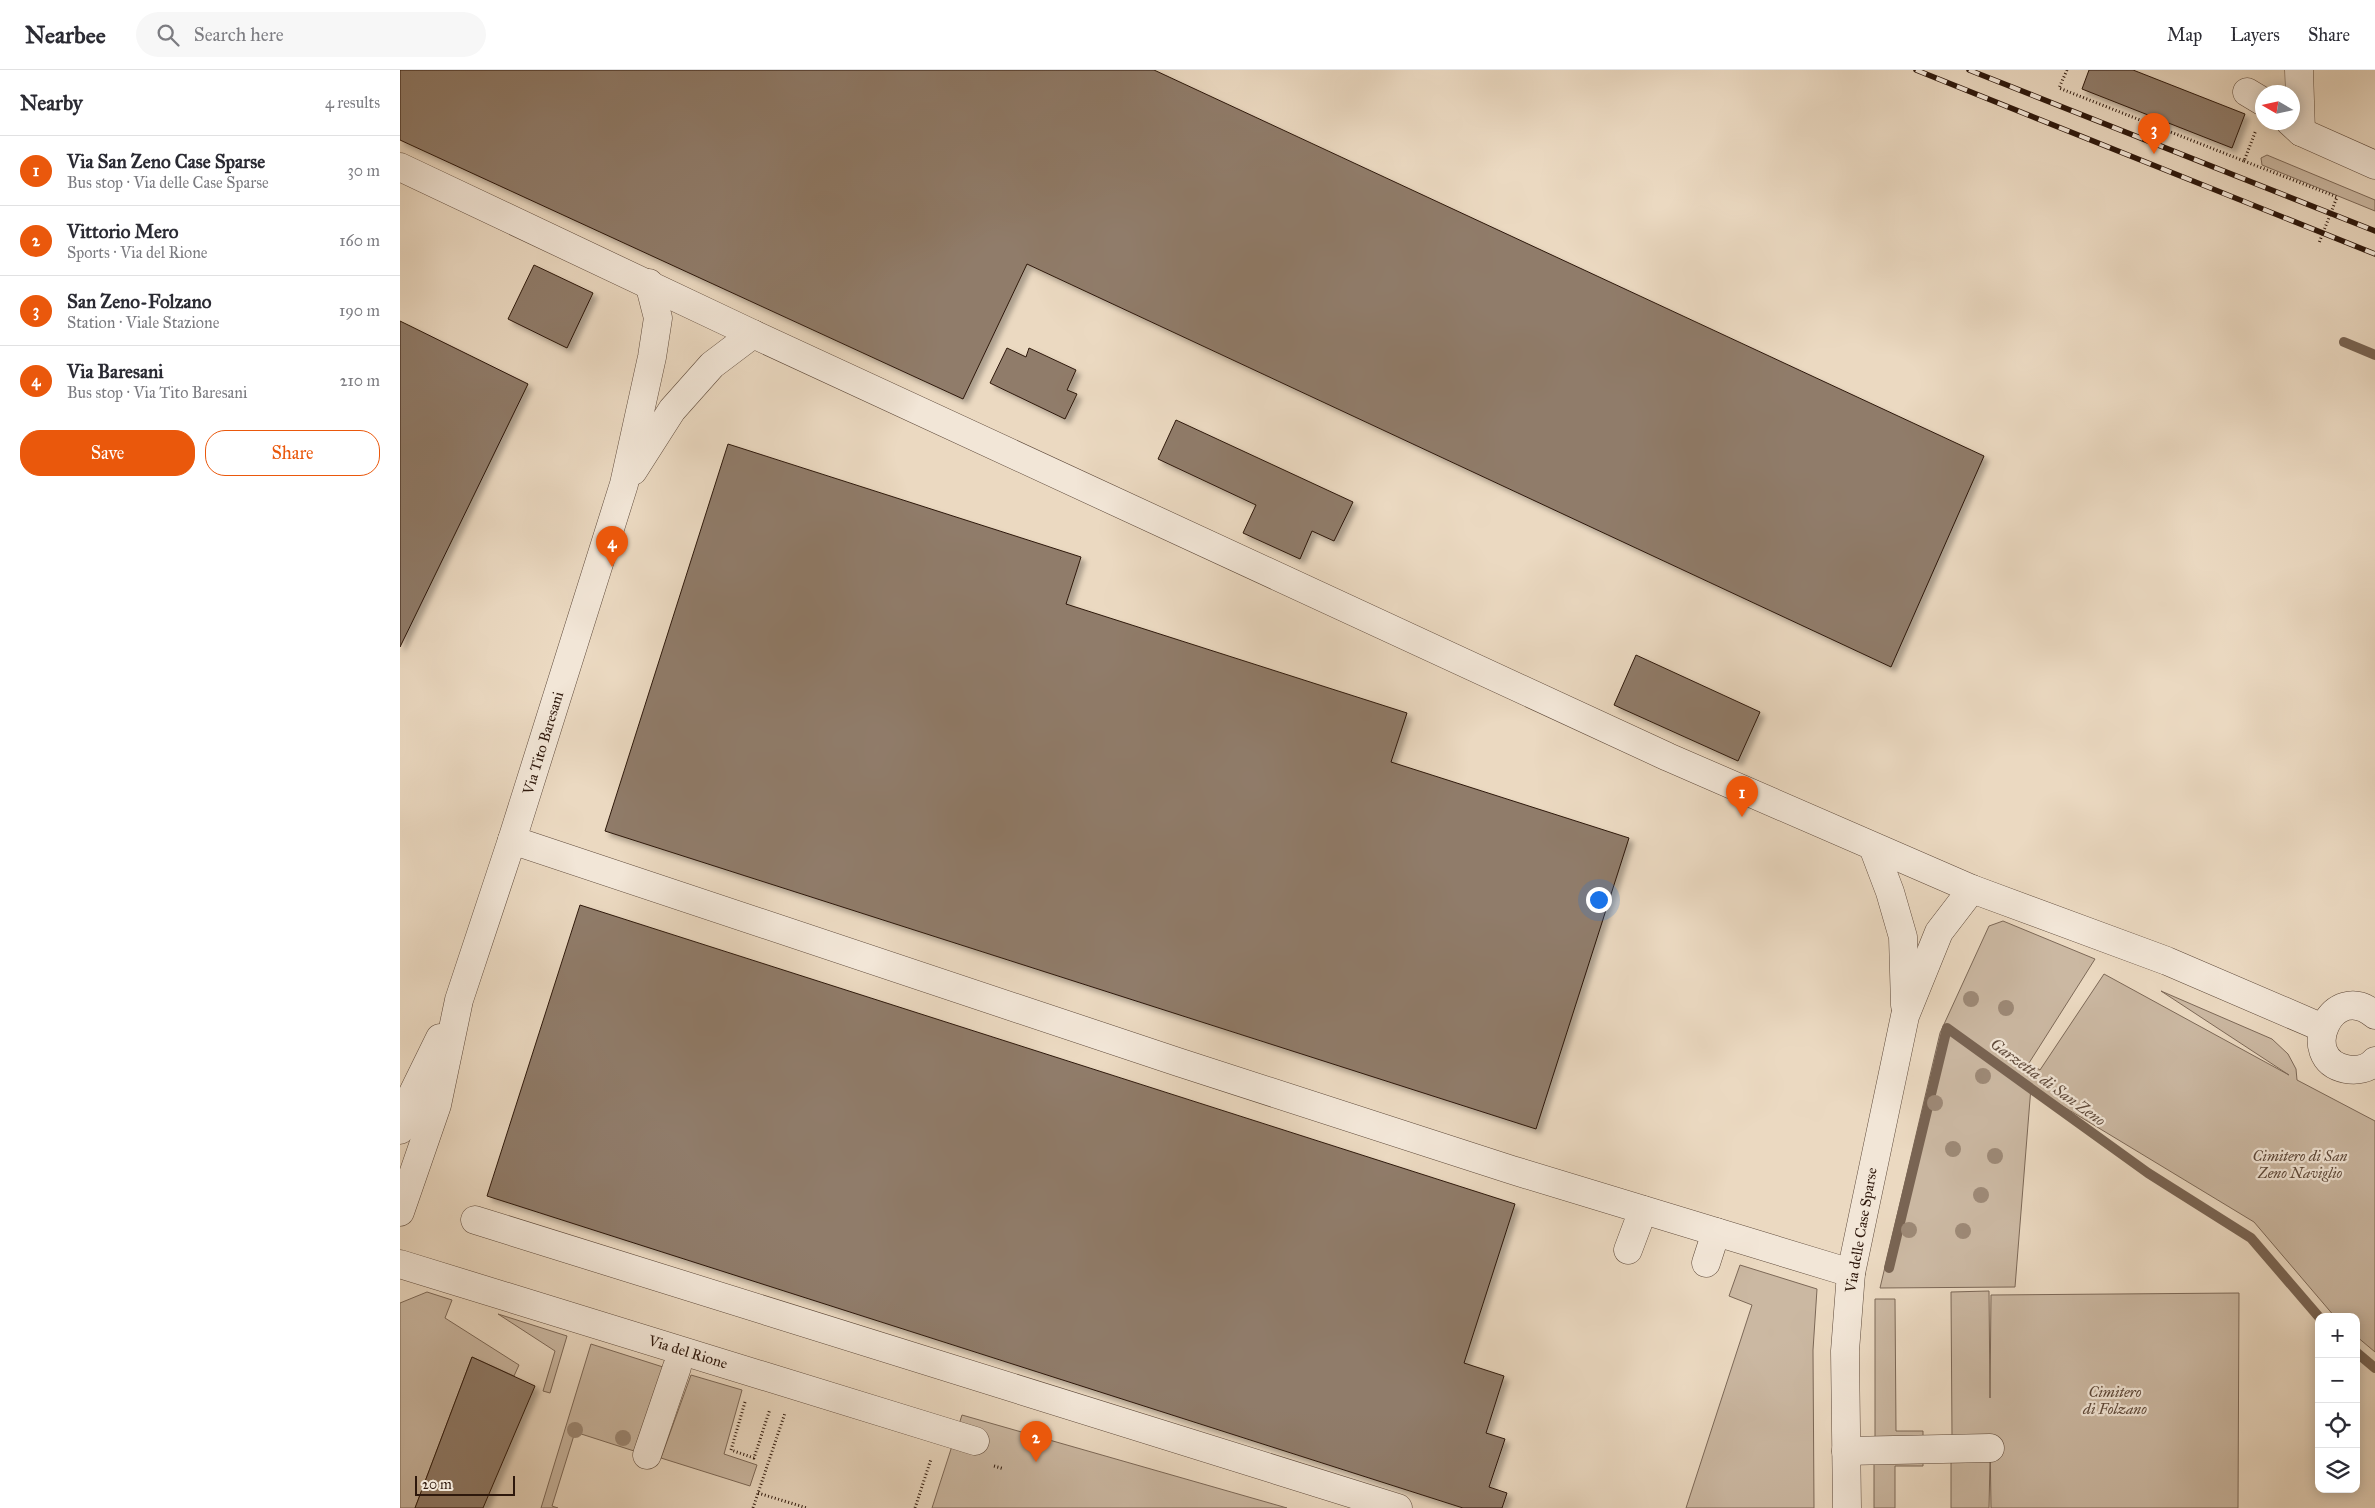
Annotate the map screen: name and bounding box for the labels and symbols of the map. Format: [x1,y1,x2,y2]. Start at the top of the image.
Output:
north arrow [2255,85,2300,130]
pin: 3 [2138,113,2170,154]
pin: 4 [596,526,628,567]
street label: Via Tito Baresani [518,689,567,798]
pin: 1 [1726,776,1758,817]
your location [1586,887,1612,913]
water label: Garzetta di San Zeno [1987,1034,2109,1130]
park label: Cimitero di San Zeno Naviglio [2253,1147,2348,1182]
street label: Via delle Case Sparse [1841,1166,1881,1295]
street label: Via del Rione [645,1331,730,1373]
park label: Cimitero di Folzano [2082,1383,2147,1418]
pin: 2 [1020,1421,1052,1462]
scale bar [415,1473,515,1496]

